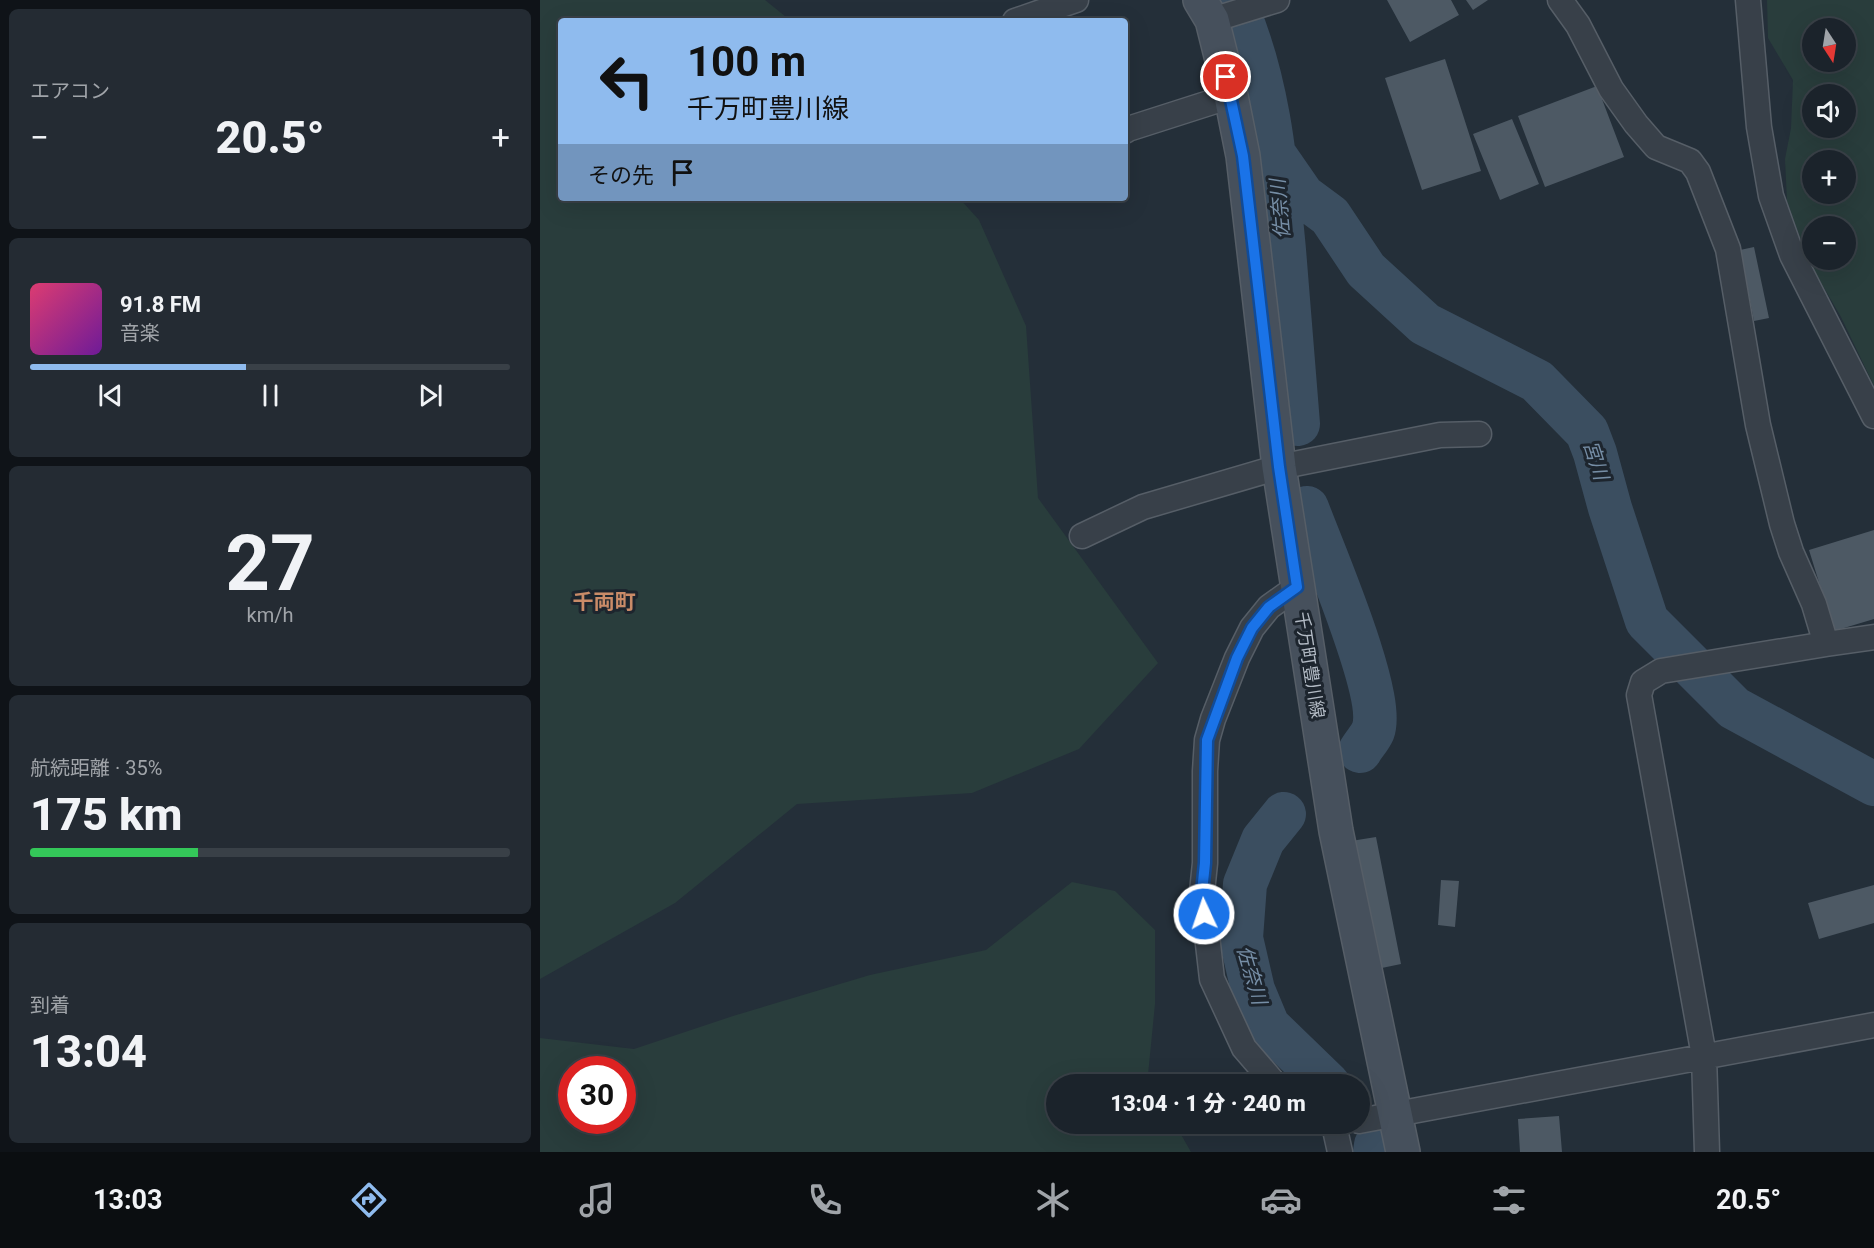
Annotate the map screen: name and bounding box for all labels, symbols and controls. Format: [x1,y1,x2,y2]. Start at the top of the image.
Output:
north arrow [1802,18,1856,72]
map controls [1802,18,1856,270]
text: 100 m [687,37,806,86]
icon: left [588,42,666,120]
pin [1200,51,1251,102]
icon: arrive [1209,60,1242,93]
text: エアコン [30,79,110,103]
button: sound [1802,84,1856,138]
text: 千万町豊川線 [687,93,849,125]
text: 20.5° [216,111,325,164]
text: − [30,118,49,157]
text: + [491,118,510,157]
button: + [1802,150,1856,204]
icon: arrive [666,156,699,189]
text: その先 [588,163,654,188]
water label: 佐奈川 [1265,176,1295,240]
button: − [1802,216,1856,270]
text: 91.8 FM [120,292,201,317]
text: 音楽 [120,321,160,345]
icon: previous [94,379,127,412]
icon: pause [254,379,287,412]
icon: next [414,379,447,412]
water label: 宮川 [1578,437,1614,485]
text: 27 [225,518,315,609]
district label: 千両町 [573,590,636,614]
text: km/h [247,603,293,627]
street label: 千万町豊川線 [1291,610,1329,720]
text: 航続距離 · 35% [30,756,162,780]
text: 175 km [30,788,182,841]
position arrow [1172,882,1236,946]
water label: 佐奈川 [1232,943,1272,1009]
text: 到着 [30,993,70,1017]
text: 13:04 [30,1025,147,1078]
speed limit sign: 30 [558,1056,636,1134]
text: 13:04 · 1 分 · 240 m [1110,1091,1306,1116]
icon: directions [348,1179,390,1221]
icon: music [576,1179,618,1221]
icon: phone [804,1179,846,1221]
icon: climate [1032,1179,1074,1221]
icon: car [1260,1179,1302,1221]
icon: filters [1488,1179,1530,1221]
text: 13:03 [93,1184,163,1216]
text: 20.5° [1716,1184,1781,1216]

